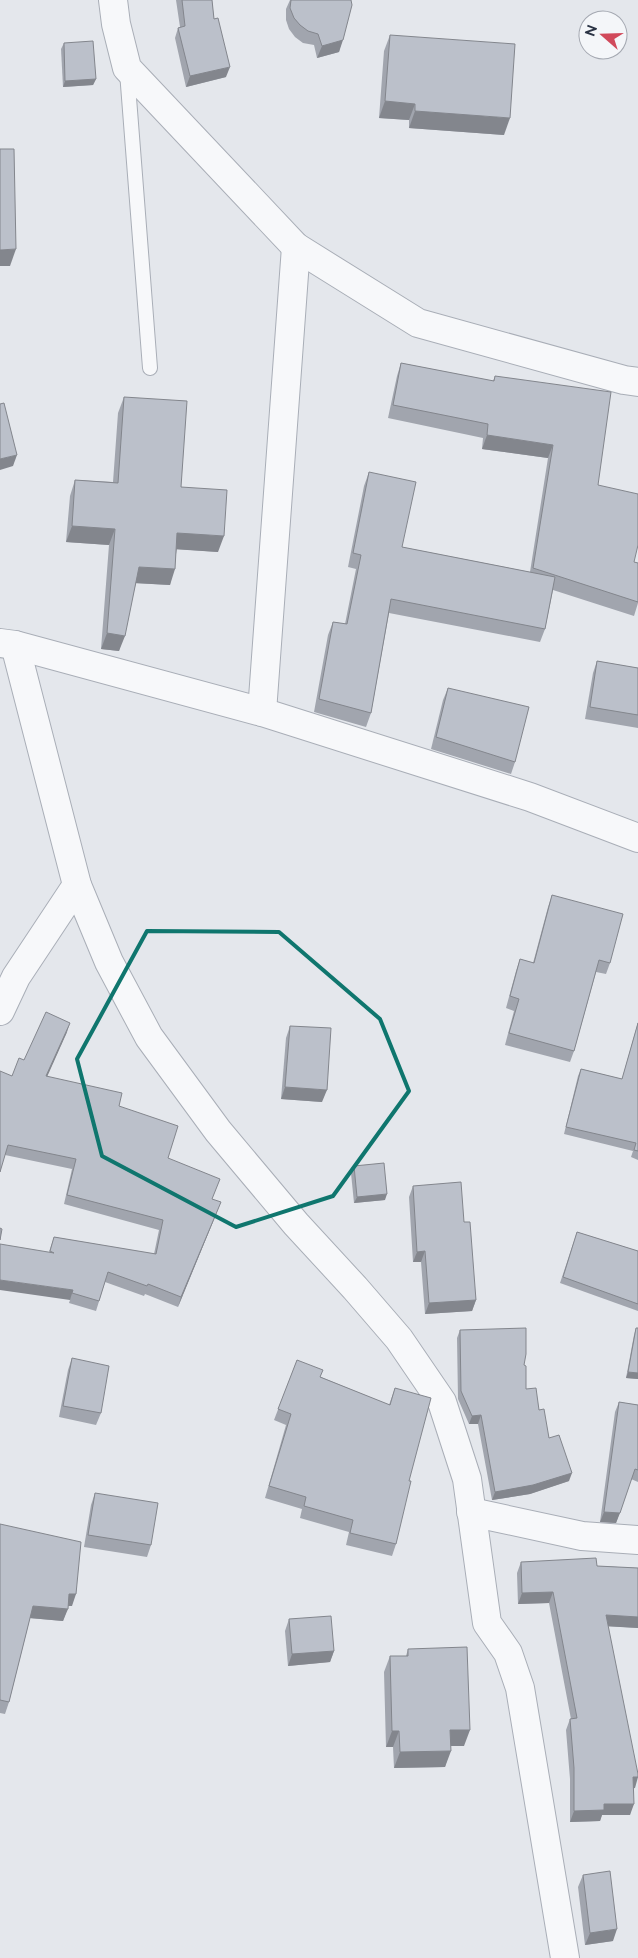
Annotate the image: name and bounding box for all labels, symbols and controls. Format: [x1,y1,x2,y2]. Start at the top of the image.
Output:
north arrow [578,10,628,60]
text: N [581,23,600,38]

